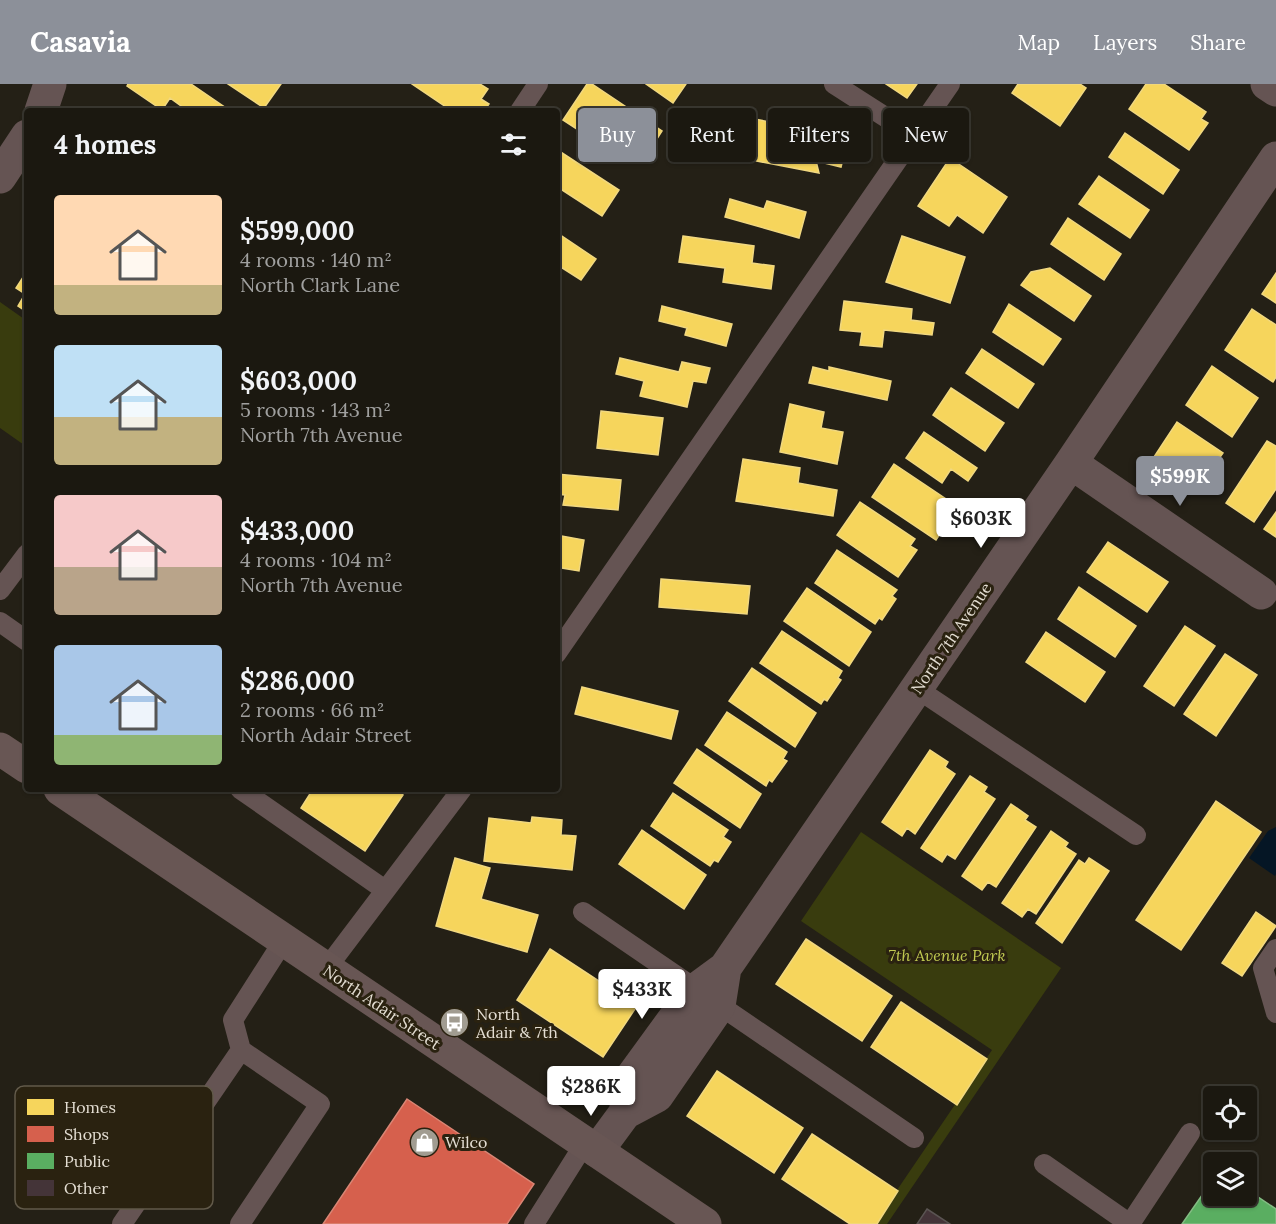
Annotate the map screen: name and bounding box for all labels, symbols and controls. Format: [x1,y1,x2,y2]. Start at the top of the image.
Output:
text: Casavia [30,24,131,60]
text: Map [1017,29,1060,56]
text: Layers [1093,29,1157,56]
text: Share [1190,29,1246,56]
chip: Buy [578,108,656,162]
chip: Rent [668,108,756,162]
chip: Filters [768,108,871,162]
chip: New [883,108,969,162]
text: 4 homes [54,128,156,161]
icon: filters [497,128,530,161]
text: $599,000 [240,214,355,247]
icon: home [102,219,174,291]
text: 4 rooms · 140 m² [240,247,392,272]
text: North Clark Lane [240,272,400,297]
text: $603,000 [240,364,357,397]
icon: home [102,369,174,441]
text: 5 rooms · 143 m² [240,397,391,422]
text: North 7th Avenue [240,422,403,447]
pin: $599K [1138,456,1222,507]
text: $599K [1150,463,1210,488]
pin: $603K [939,498,1023,549]
text: $603K [950,505,1012,530]
text: $433,000 [240,514,354,547]
icon: home [102,519,174,591]
text: 4 rooms · 104 m² [240,547,392,572]
text: North 7th Avenue [240,572,403,597]
street label: North 7th Avenue [906,578,996,698]
text: $286,000 [240,664,355,697]
icon: home [102,669,174,741]
text: 2 rooms · 66 m² [240,697,385,722]
text: North Adair Street [240,722,412,747]
park label: 7th Avenue Park [888,945,1006,965]
street label: North Adair Street [320,960,445,1054]
pin: $433K [600,969,684,1020]
text: $433K [612,976,672,1001]
place label: North Adair & 7th [475,1004,558,1042]
bus stop icon: North Adair & 7th [439,1007,471,1039]
pin: $286K [549,1066,633,1117]
text: $286K [561,1073,621,1098]
legend [15,1086,213,1209]
map controls [1203,1086,1257,1206]
button: locate [1203,1086,1257,1140]
text: Homes [64,1097,116,1117]
text: Shops [64,1124,109,1144]
shop icon: Wilco [408,1126,440,1158]
place label: Wilco [445,1132,487,1152]
text: Public [64,1151,110,1171]
button: layers [1203,1152,1257,1206]
text: Other [64,1178,108,1198]

